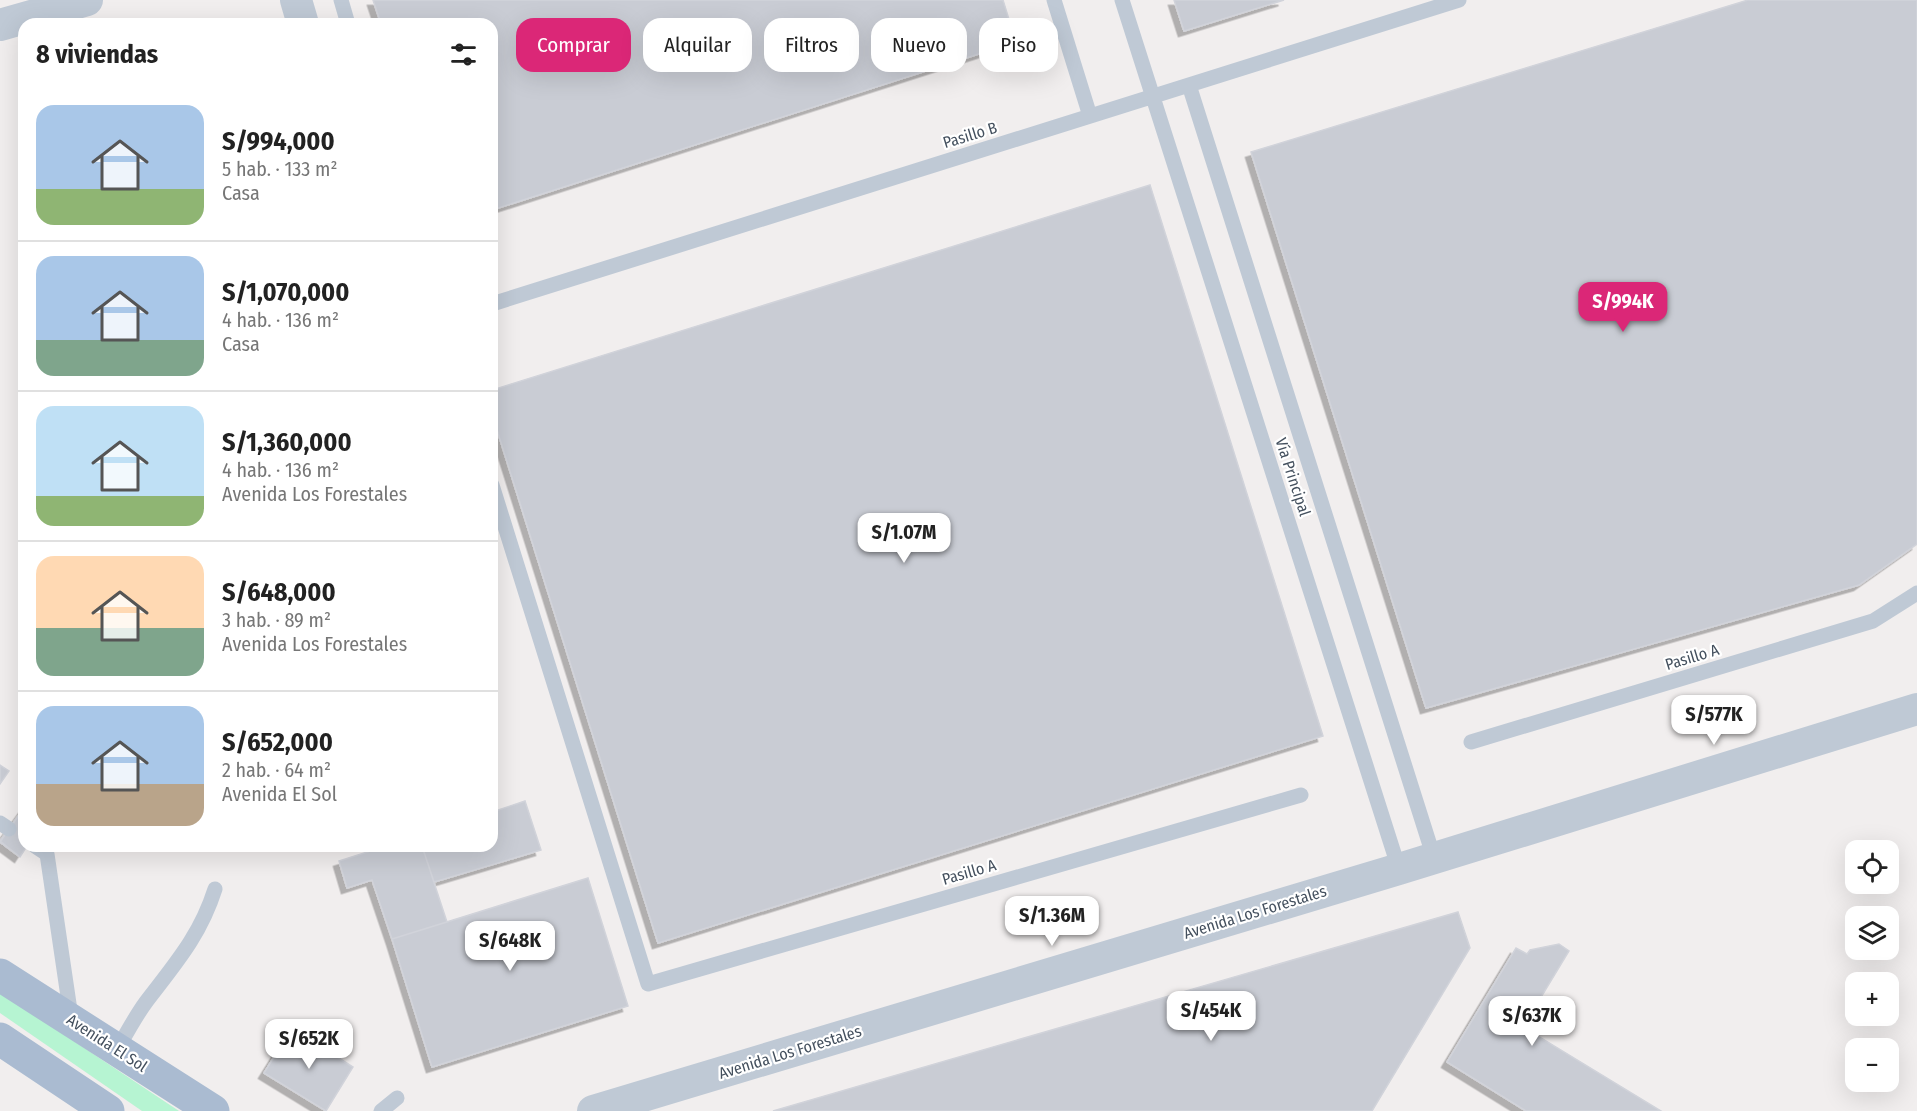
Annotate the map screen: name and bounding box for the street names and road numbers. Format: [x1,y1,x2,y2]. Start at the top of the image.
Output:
street label: Pasillo B [941,118,1000,152]
street label: Vía Principal [1271,435,1315,519]
street label: Pasillo A [1663,640,1722,674]
street label: Pasillo A [940,855,999,889]
street label: Avenida Los Forestales [1181,881,1329,943]
street label: Avenida El Sol [63,1010,151,1076]
street label: Avenida Los Forestales [716,1021,864,1083]

